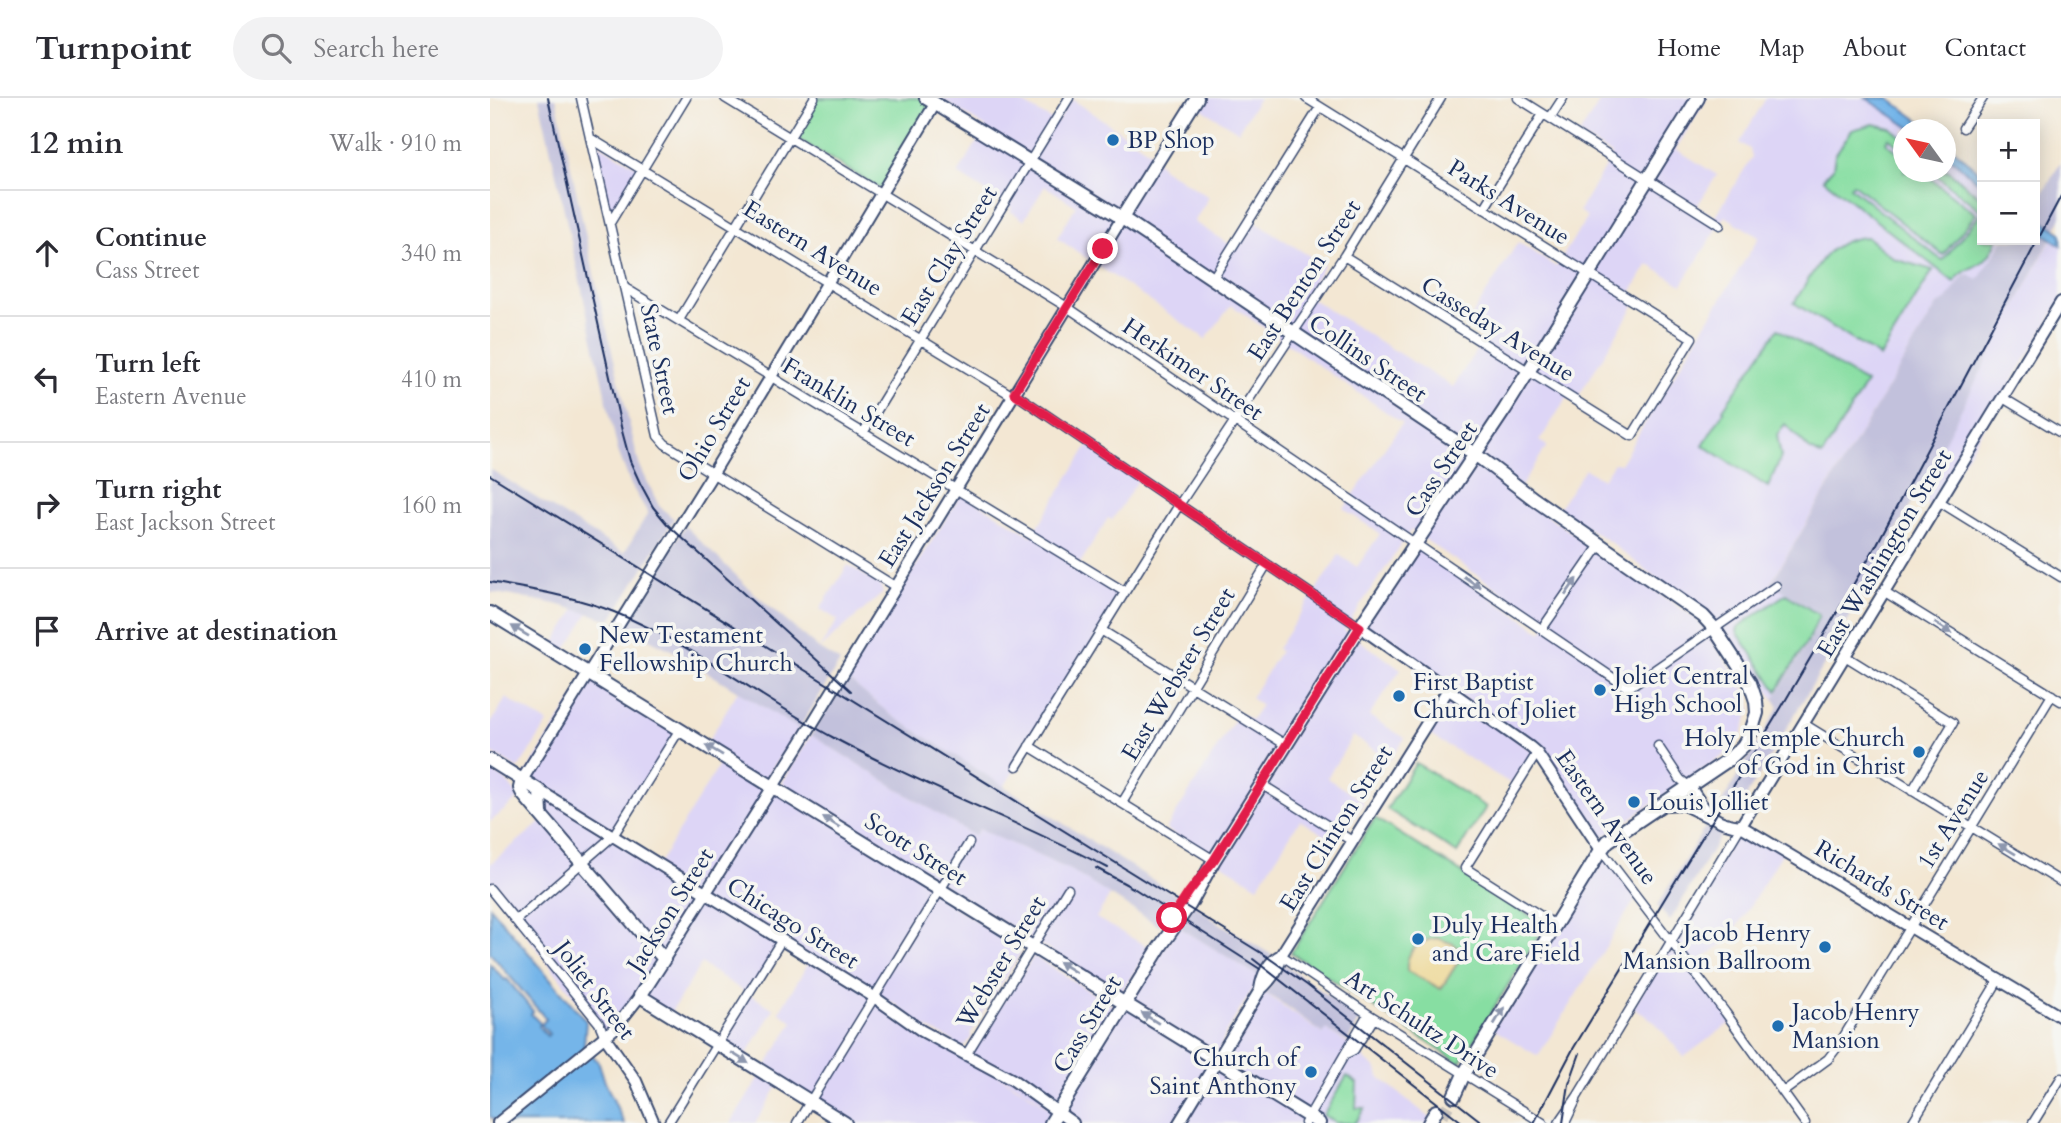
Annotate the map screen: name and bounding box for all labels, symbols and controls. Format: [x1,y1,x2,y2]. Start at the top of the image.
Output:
search box [233,17,723,80]
text: Turnpoint [35,26,191,71]
icon: search [257,29,295,67]
text: Search here [313,31,439,66]
text: Home [1657,32,1721,65]
text: Map [1759,32,1805,65]
text: About [1843,32,1907,65]
text: Contact [1945,32,2026,65]
north arrow [1893,119,1956,182]
map controls [1977,119,2040,245]
button: + [1977,119,2040,182]
text: 12 min [28,123,123,164]
place label: BP Shop [1127,124,1215,157]
text: Walk · 910 m [329,128,462,159]
marker: BP Shop [1105,132,1121,148]
street label: Parks Avenue [1441,152,1576,253]
street label: East Clay Street [893,179,1006,331]
button: − [1977,182,2040,245]
street label: Eastern Avenue [737,192,889,304]
street label: East Benton Street [1240,193,1369,367]
text: Continue [95,220,207,255]
route end [1087,233,1118,264]
icon: ahead [28,234,66,272]
text: 340 m [401,238,462,269]
text: Cass Street [95,255,199,286]
street label: Casseday Avenue [1414,269,1581,390]
street label: State Street [632,301,687,418]
street label: Collins Street [1302,307,1434,410]
street label: Herkimer Street [1116,310,1270,429]
text: Turn left [95,346,200,381]
street label: Franklin Street [776,350,922,455]
icon: left [28,360,66,398]
text: 410 m [401,364,462,395]
street label: Ohio Street [670,370,759,488]
text: Eastern Avenue [95,381,247,412]
street label: East Jackson Street [871,396,999,574]
street label: Cass Street [1397,415,1486,524]
street label: East Washington Street [1809,443,1960,664]
text: Turn right [95,472,222,507]
icon: right [28,486,66,524]
text: 160 m [401,490,462,521]
text: East Jackson Street [95,507,276,538]
one-way arrow [1463,575,1482,588]
one-way arrow [1564,578,1578,596]
street label: East Webster Street [1114,581,1244,767]
icon: arrive [28,612,66,650]
text: Arrive at destination [95,614,338,649]
place label: New Testament Fellowship Church [599,619,793,680]
one-way arrow [1933,621,1953,634]
one-way arrow [511,625,530,638]
marker: New Testament Fellowship Church [577,641,593,657]
place label: Joliet Central High School [1611,660,1749,721]
place label: First Baptist Church of Joliet [1413,666,1577,727]
marker: Joliet Central High School [1592,682,1608,698]
marker: First Baptist Church of Joliet [1391,688,1407,704]
place label: Holy Temple Church of God in Christ [1684,722,1905,783]
street label: East Clinton Street [1272,738,1401,918]
street label: Eastern Avenue [1548,743,1666,892]
one-way arrow [705,744,724,756]
marker: Holy Temple Church of God in Christ [1911,744,1927,760]
street label: 1st Avenue [1910,763,1997,876]
place label: Louis Jolliet [1648,786,1769,819]
marker: Louis Jolliet [1626,794,1642,810]
street label: Scott Street [858,805,974,894]
one-way arrow [822,815,841,828]
street label: Richards Street [1808,832,1956,939]
street label: Jackson Street [617,841,722,981]
one-way arrow [1998,843,2017,855]
street label: Chicago Street [720,870,866,977]
street label: Webster Street [948,889,1054,1036]
route start [1156,902,1187,933]
place label: Duly Health and Care Field [1432,909,1580,970]
place label: Jacob Henry Mansion Ballroom [1623,917,1812,978]
street label: Joliet Street [545,931,643,1047]
marker: Duly Health and Care Field [1410,931,1426,947]
marker: Jacob Henry Mansion Ballroom [1817,939,1833,955]
one-way arrow [1057,960,1076,973]
street label: Art Schultz Drive [1338,962,1505,1087]
street label: Cass Street [1045,969,1130,1079]
place label: Jacob Henry Mansion [1789,996,1920,1057]
one-way arrow [1493,1007,1506,1026]
one-way arrow [1141,1012,1160,1025]
marker: Jacob Henry Mansion [1770,1018,1786,1034]
place label: Church of Saint Anthony [1149,1042,1301,1103]
one-way arrow [730,1051,749,1064]
marker: Church of Saint Anthony [1303,1064,1319,1080]

